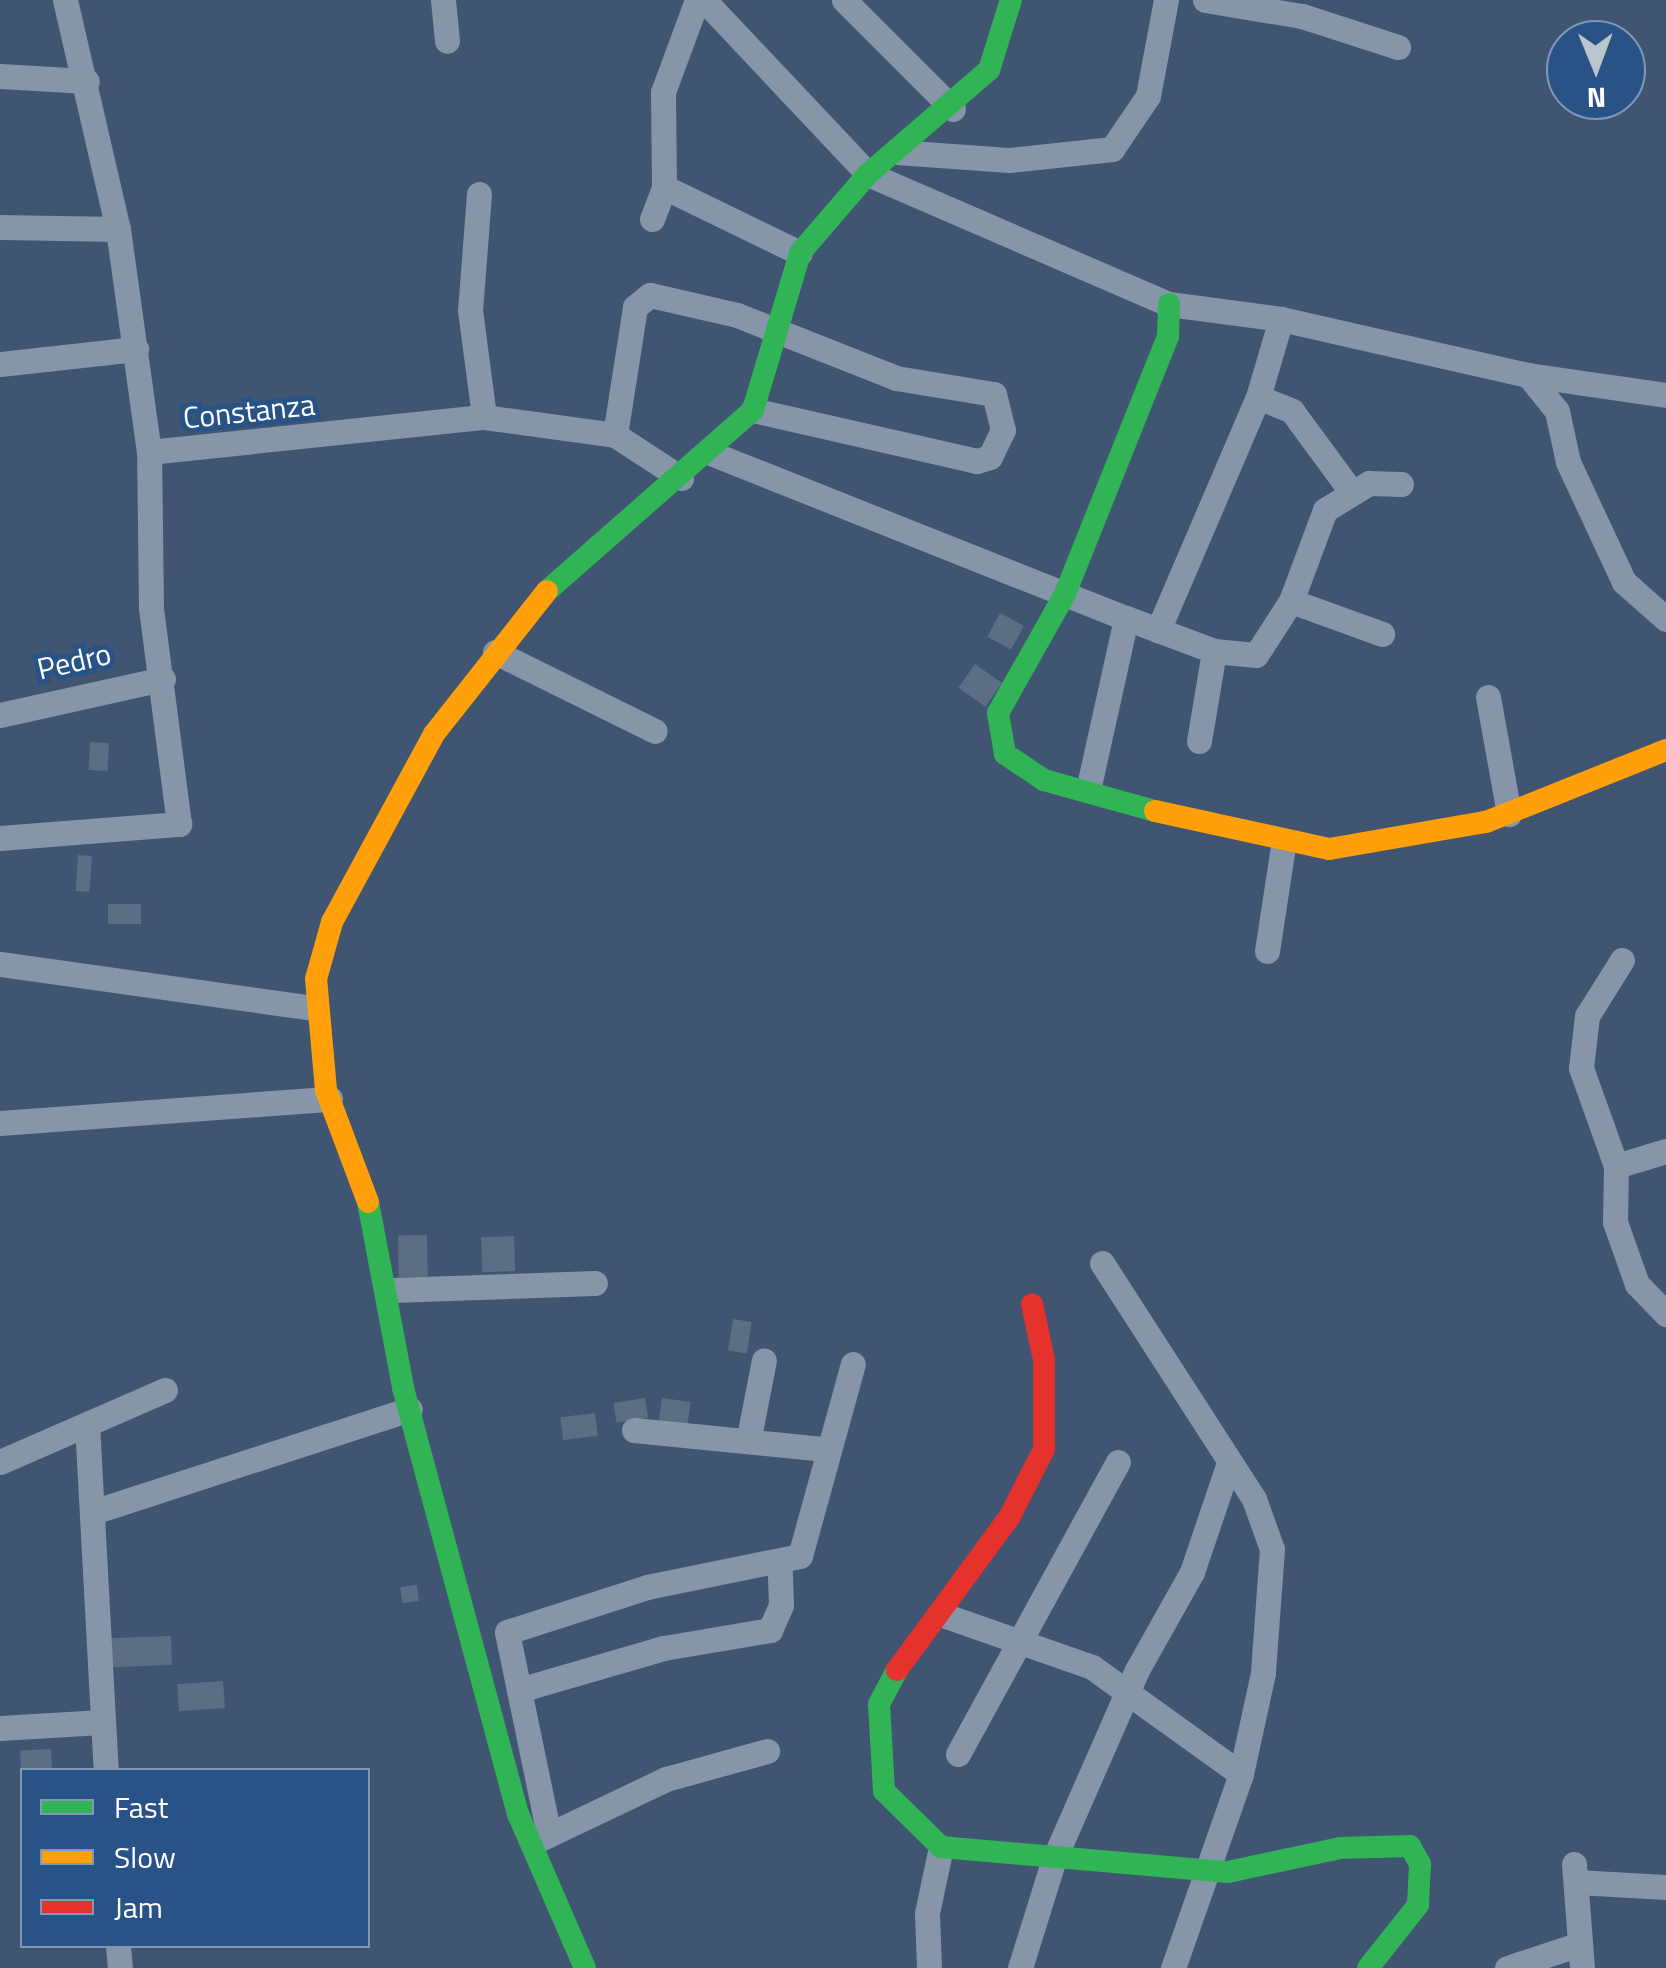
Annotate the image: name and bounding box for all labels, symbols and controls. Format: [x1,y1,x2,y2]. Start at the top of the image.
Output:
north arrow [1546,20,1646,120]
text: N [1586,77,1607,120]
street label: Constanza [181,386,317,436]
street label: Pedro [34,635,114,687]
legend [20,1768,370,1948]
text: Fast [114,1784,168,1830]
text: Slow [114,1834,176,1880]
text: Jam [114,1884,163,1930]

